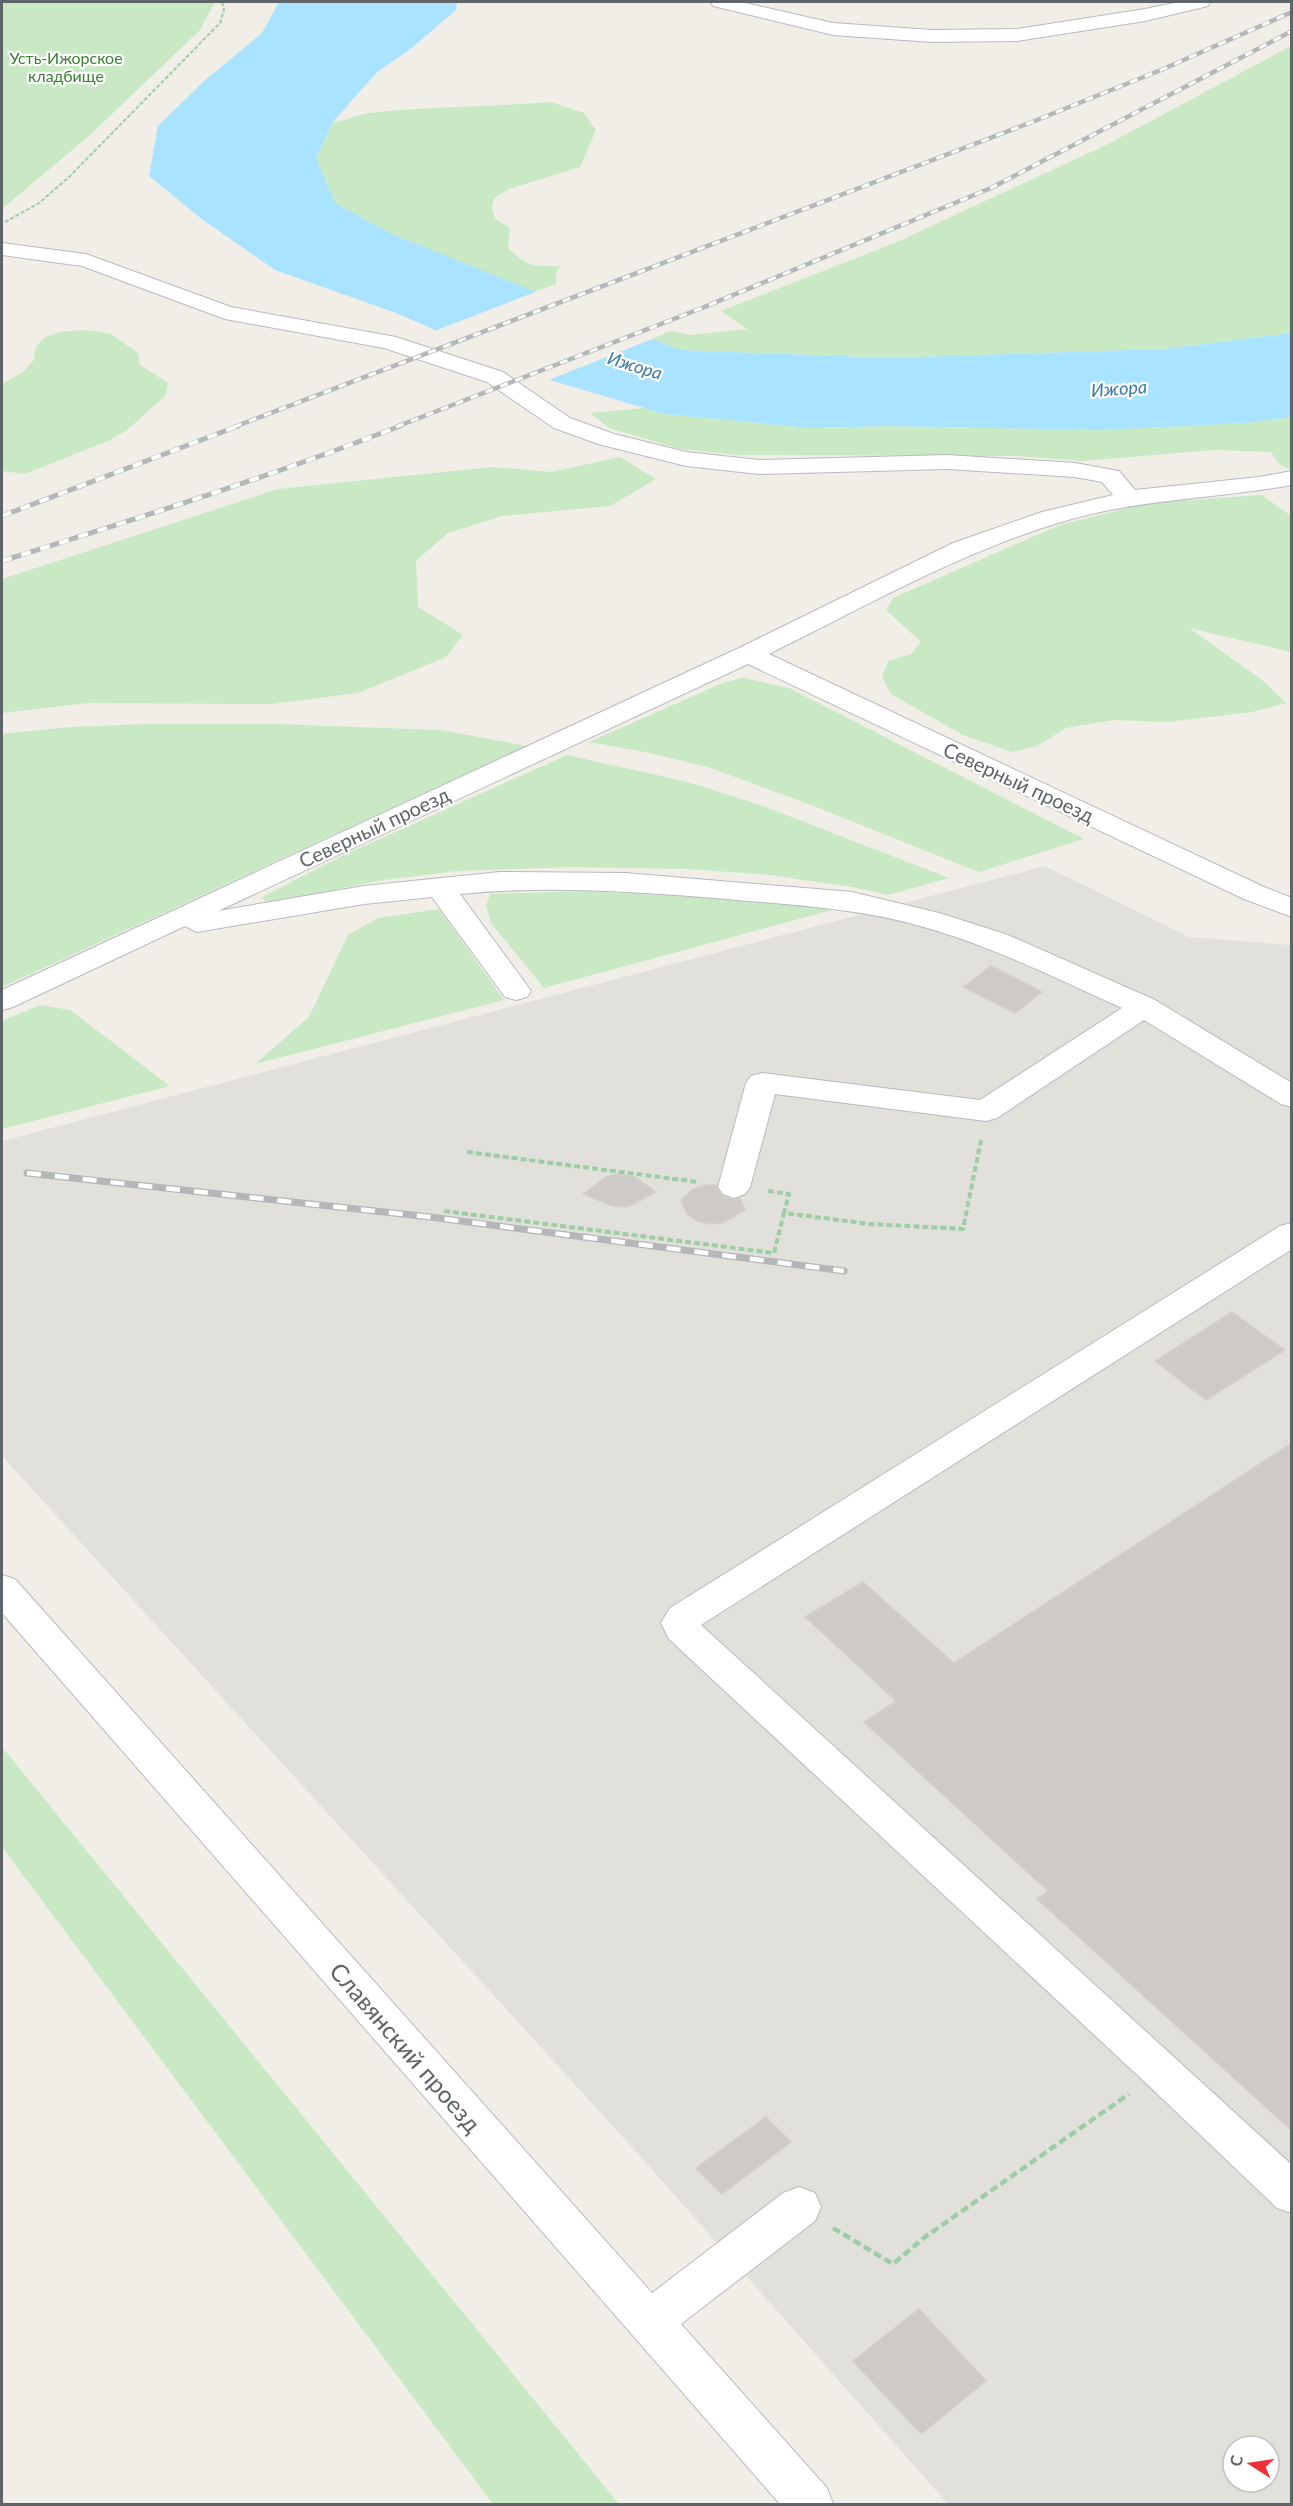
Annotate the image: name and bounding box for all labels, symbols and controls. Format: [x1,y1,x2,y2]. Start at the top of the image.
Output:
park label: Усть-Ижорское кладбище [9,48,123,85]
water label: Ижора [605,346,665,384]
water label: Ижора [1090,375,1148,401]
street label: Северный проезд [940,737,1098,827]
street label: Северный проезд [295,782,453,872]
street label: Славянский проезд [324,1956,488,2138]
north arrow [1221,2434,1281,2494]
text: С [1225,2453,1246,2468]

